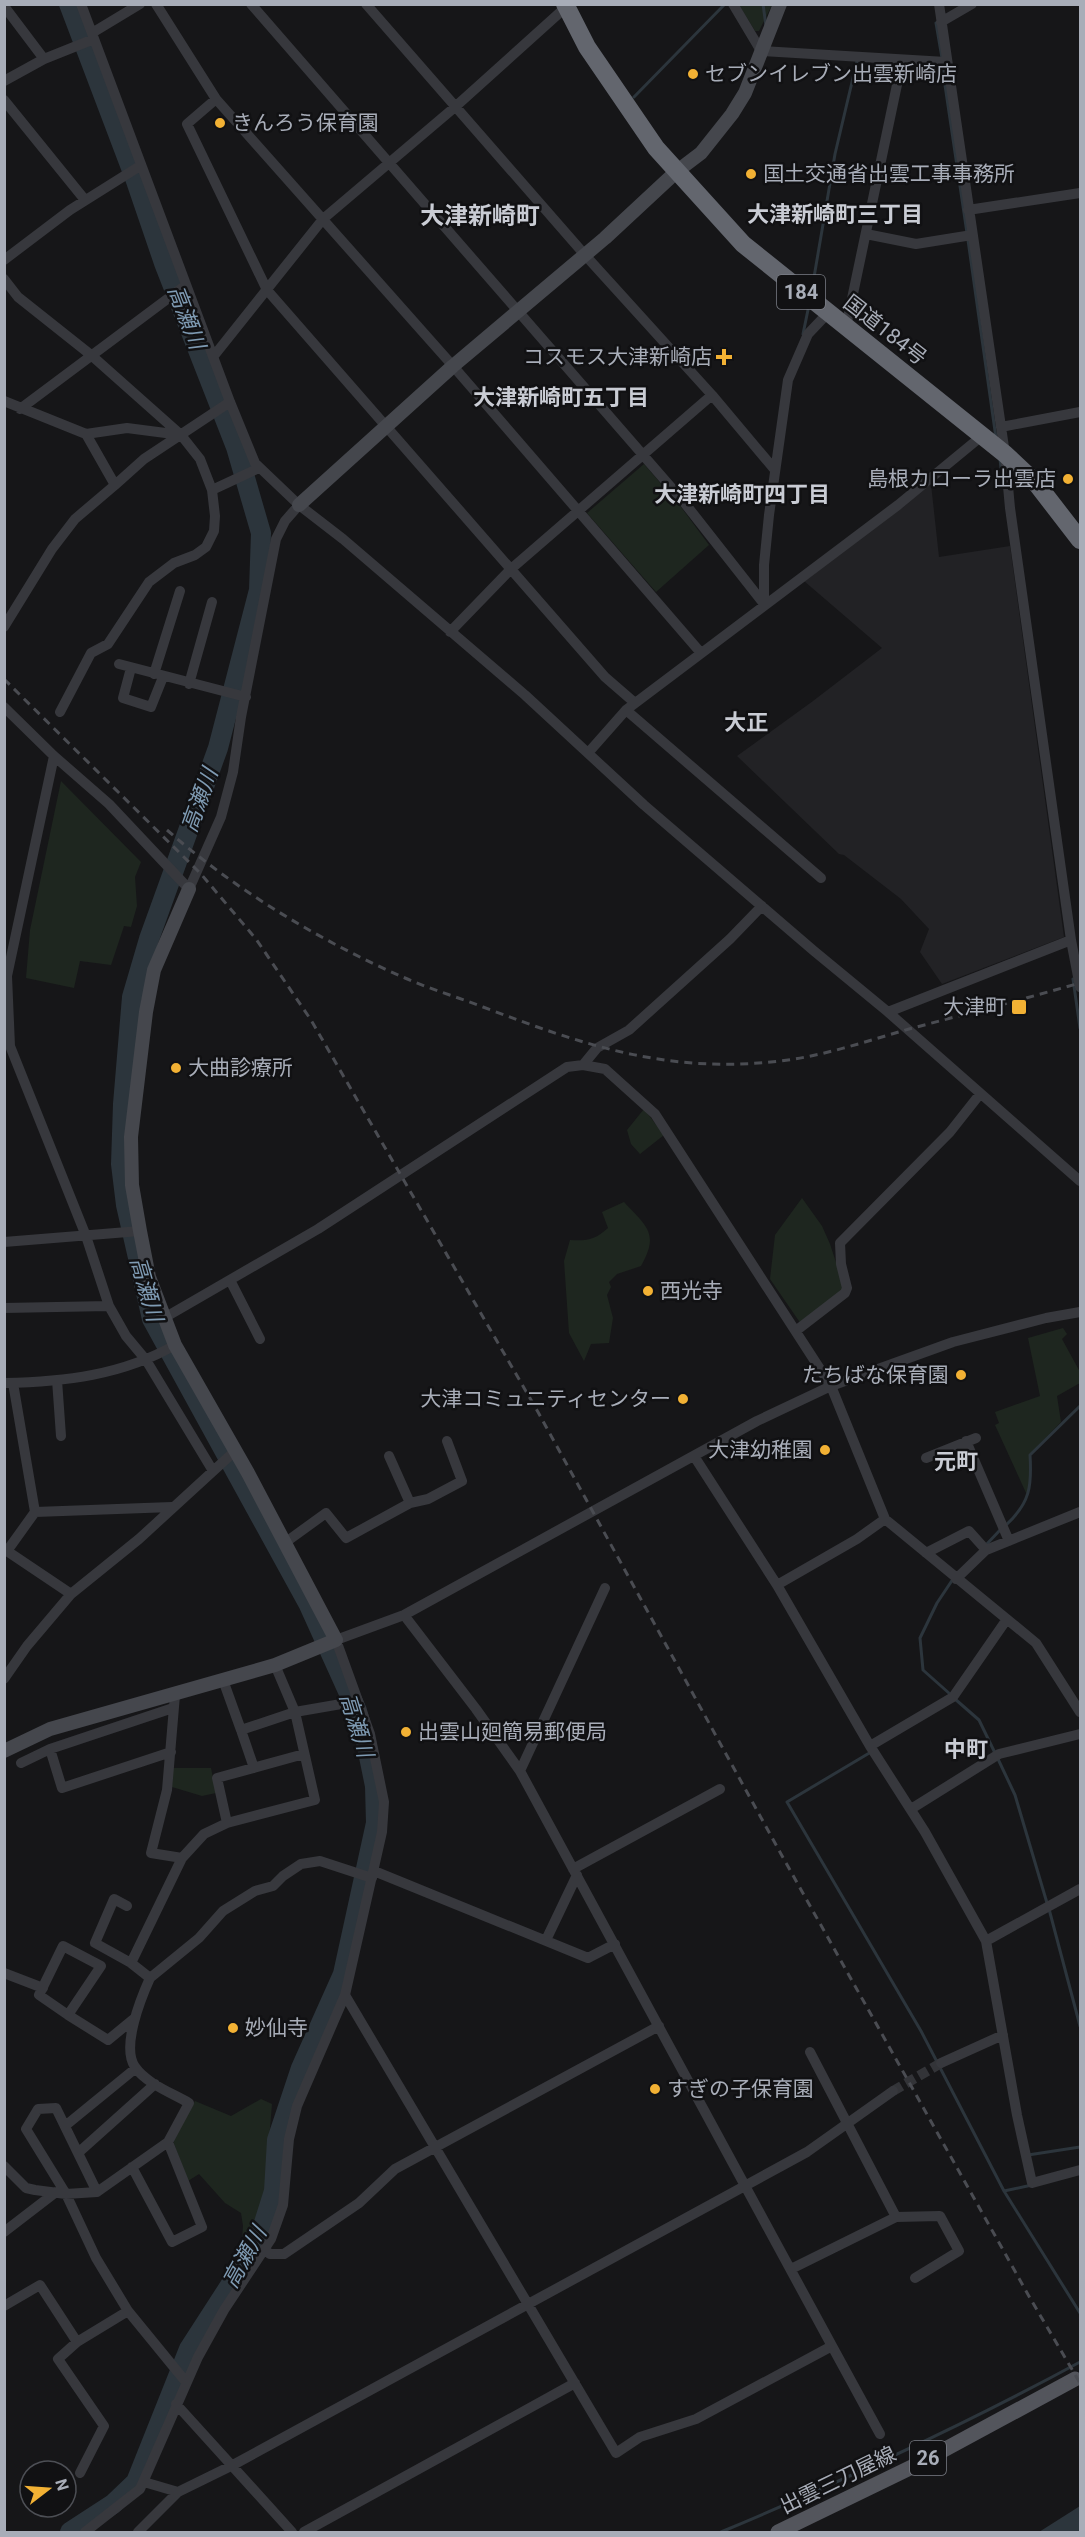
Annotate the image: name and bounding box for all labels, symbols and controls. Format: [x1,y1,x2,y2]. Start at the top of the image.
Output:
place label: セブンイレブン出雲新崎店 [705,62,957,86]
marker: セブンイレブン出雲新崎店 [686,67,700,81]
place label: きんろう保育園 [232,111,379,135]
marker: きんろう保育園 [213,116,227,130]
place label: 国土交通省出雲工事事務所 [763,162,1015,186]
marker: 国土交通省出雲工事事務所 [744,167,758,181]
district label: 大津新崎町 [420,202,540,230]
district label: 大津新崎町三丁目 [747,202,923,227]
road number: 184 [777,275,825,309]
water label: 高瀬川 [163,282,211,354]
street label: 国道184号 [839,290,931,370]
place label: コスモス大津新崎店 [523,345,712,369]
marker: コスモス大津新崎店 [717,350,731,364]
district label: 大津新崎町五丁目 [473,385,649,410]
place label: 島根カローラ出雲店 [867,467,1056,491]
marker: 島根カローラ出雲店 [1061,472,1075,486]
district label: 大津新崎町四丁目 [654,482,830,507]
district label: 大正 [724,710,768,735]
water label: 高瀬川 [176,763,223,835]
place label: 大津町 [943,995,1006,1019]
marker: 大津町 [1010,998,1028,1016]
place label: 大曲診療所 [188,1056,293,1080]
marker: 大曲診療所 [169,1061,183,1075]
water label: 高瀬川 [125,1254,168,1326]
place label: 西光寺 [660,1279,723,1303]
marker: 西光寺 [641,1284,655,1298]
place label: たちばな保育園 [802,1363,949,1387]
marker: たちばな保育園 [954,1368,968,1382]
place label: 大津コミュニティセンター [420,1387,671,1411]
marker: 大津コミュニティセンター [676,1392,690,1406]
place label: 大津幼稚園 [708,1438,813,1462]
marker: 大津幼稚園 [818,1443,832,1457]
district label: 元町 [934,1449,978,1474]
water label: 高瀬川 [335,1690,379,1762]
place label: 出雲山廻簡易郵便局 [418,1720,607,1744]
marker: 出雲山廻簡易郵便局 [399,1725,413,1739]
district label: 中町 [944,1737,988,1762]
place label: 妙仙寺 [245,2016,308,2040]
marker: 妙仙寺 [226,2021,240,2035]
place label: すぎの子保育園 [667,2077,814,2101]
marker: すぎの子保育園 [648,2082,662,2096]
water label: 高瀬川 [218,2221,272,2292]
road number: 26 [910,2441,946,2475]
street label: 出雲三刀屋線 [776,2442,900,2518]
north arrow [18,2459,78,2519]
text: N [51,2477,73,2493]

